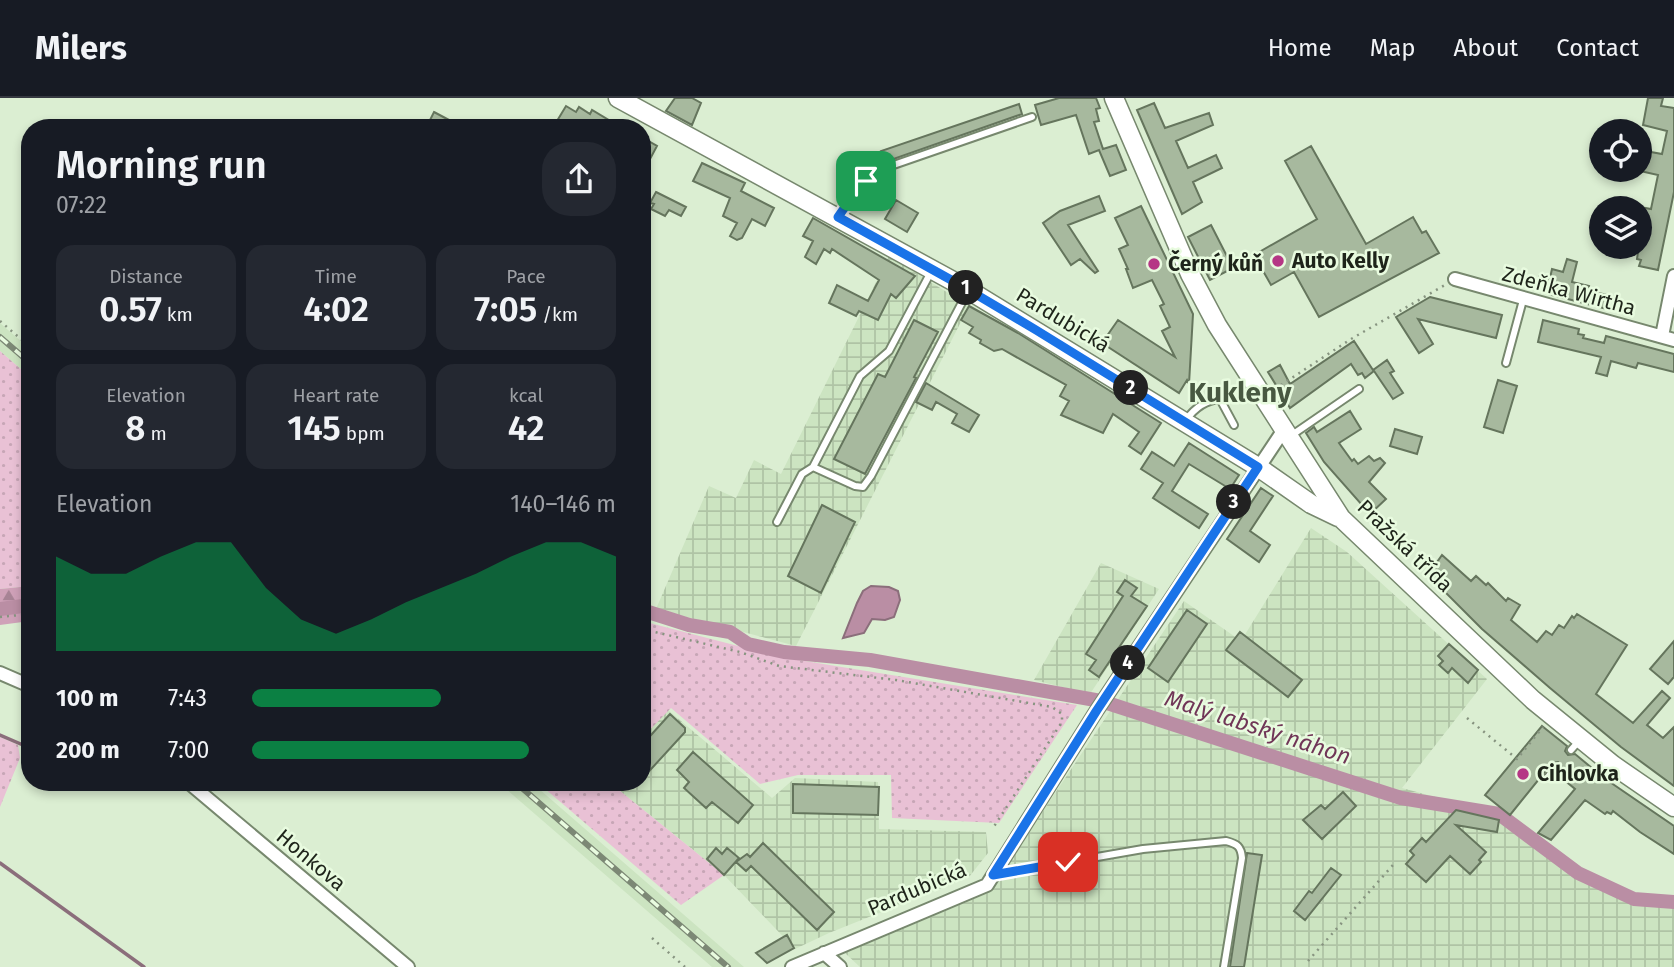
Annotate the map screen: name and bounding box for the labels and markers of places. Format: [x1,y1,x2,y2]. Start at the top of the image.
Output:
pin [836,151,896,211]
place label: Auto Kelly [1291,248,1389,274]
place label: Černý kůň [1168,249,1263,277]
marker: Auto Kelly [1270,253,1286,269]
marker: Černý kůň [1146,256,1162,272]
pin: 1 [948,270,984,306]
pin: 2 [1114,370,1148,406]
pin: 3 [1216,484,1252,520]
pin: 4 [1110,646,1146,680]
place label: Cihlovka [1537,761,1619,787]
marker: Cihlovka [1515,766,1531,782]
pin [1038,832,1098,892]

